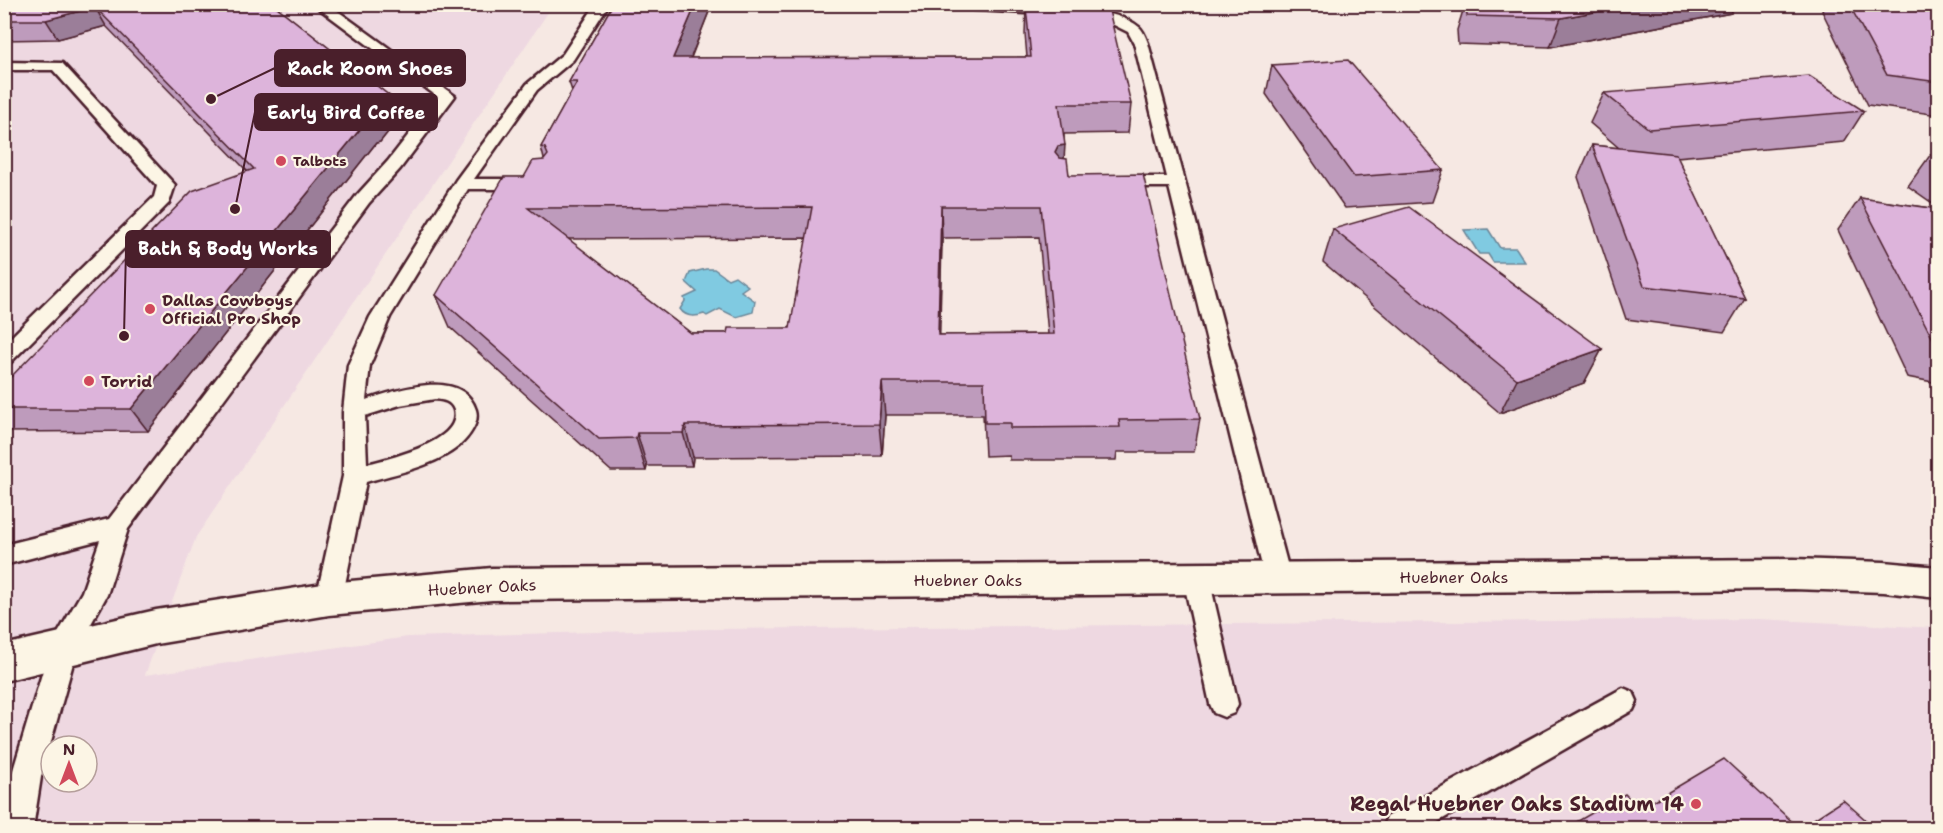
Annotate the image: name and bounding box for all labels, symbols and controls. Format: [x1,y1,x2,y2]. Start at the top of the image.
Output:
callout: Rack Room Shoes [275,50,465,86]
text: Rack Room Shoes [287,57,453,81]
callout: Early Bird Coffee [255,94,437,130]
text: Early Bird Coffee [267,101,425,125]
place label: Talbots [293,152,347,170]
marker: Talbots [274,154,288,168]
callout: Bath & Body Works [126,231,330,267]
text: Bath & Body Works [138,237,318,261]
place label: Dallas Cowboys Official Pro Shop [162,290,301,329]
marker: Dallas Cowboys Official Pro Shop [143,302,157,316]
place label: Torrid [101,371,152,392]
marker: Torrid [82,374,96,388]
street label: Huebner Oaks [1400,567,1508,588]
street label: Huebner Oaks [914,570,1022,591]
street label: Huebner Oaks [427,574,537,601]
north arrow [39,734,99,794]
text: N [63,739,75,760]
place label: Regal Huebner Oaks Stadium 14 [1350,791,1684,817]
marker: Regal Huebner Oaks Stadium 14 [1689,797,1703,811]

